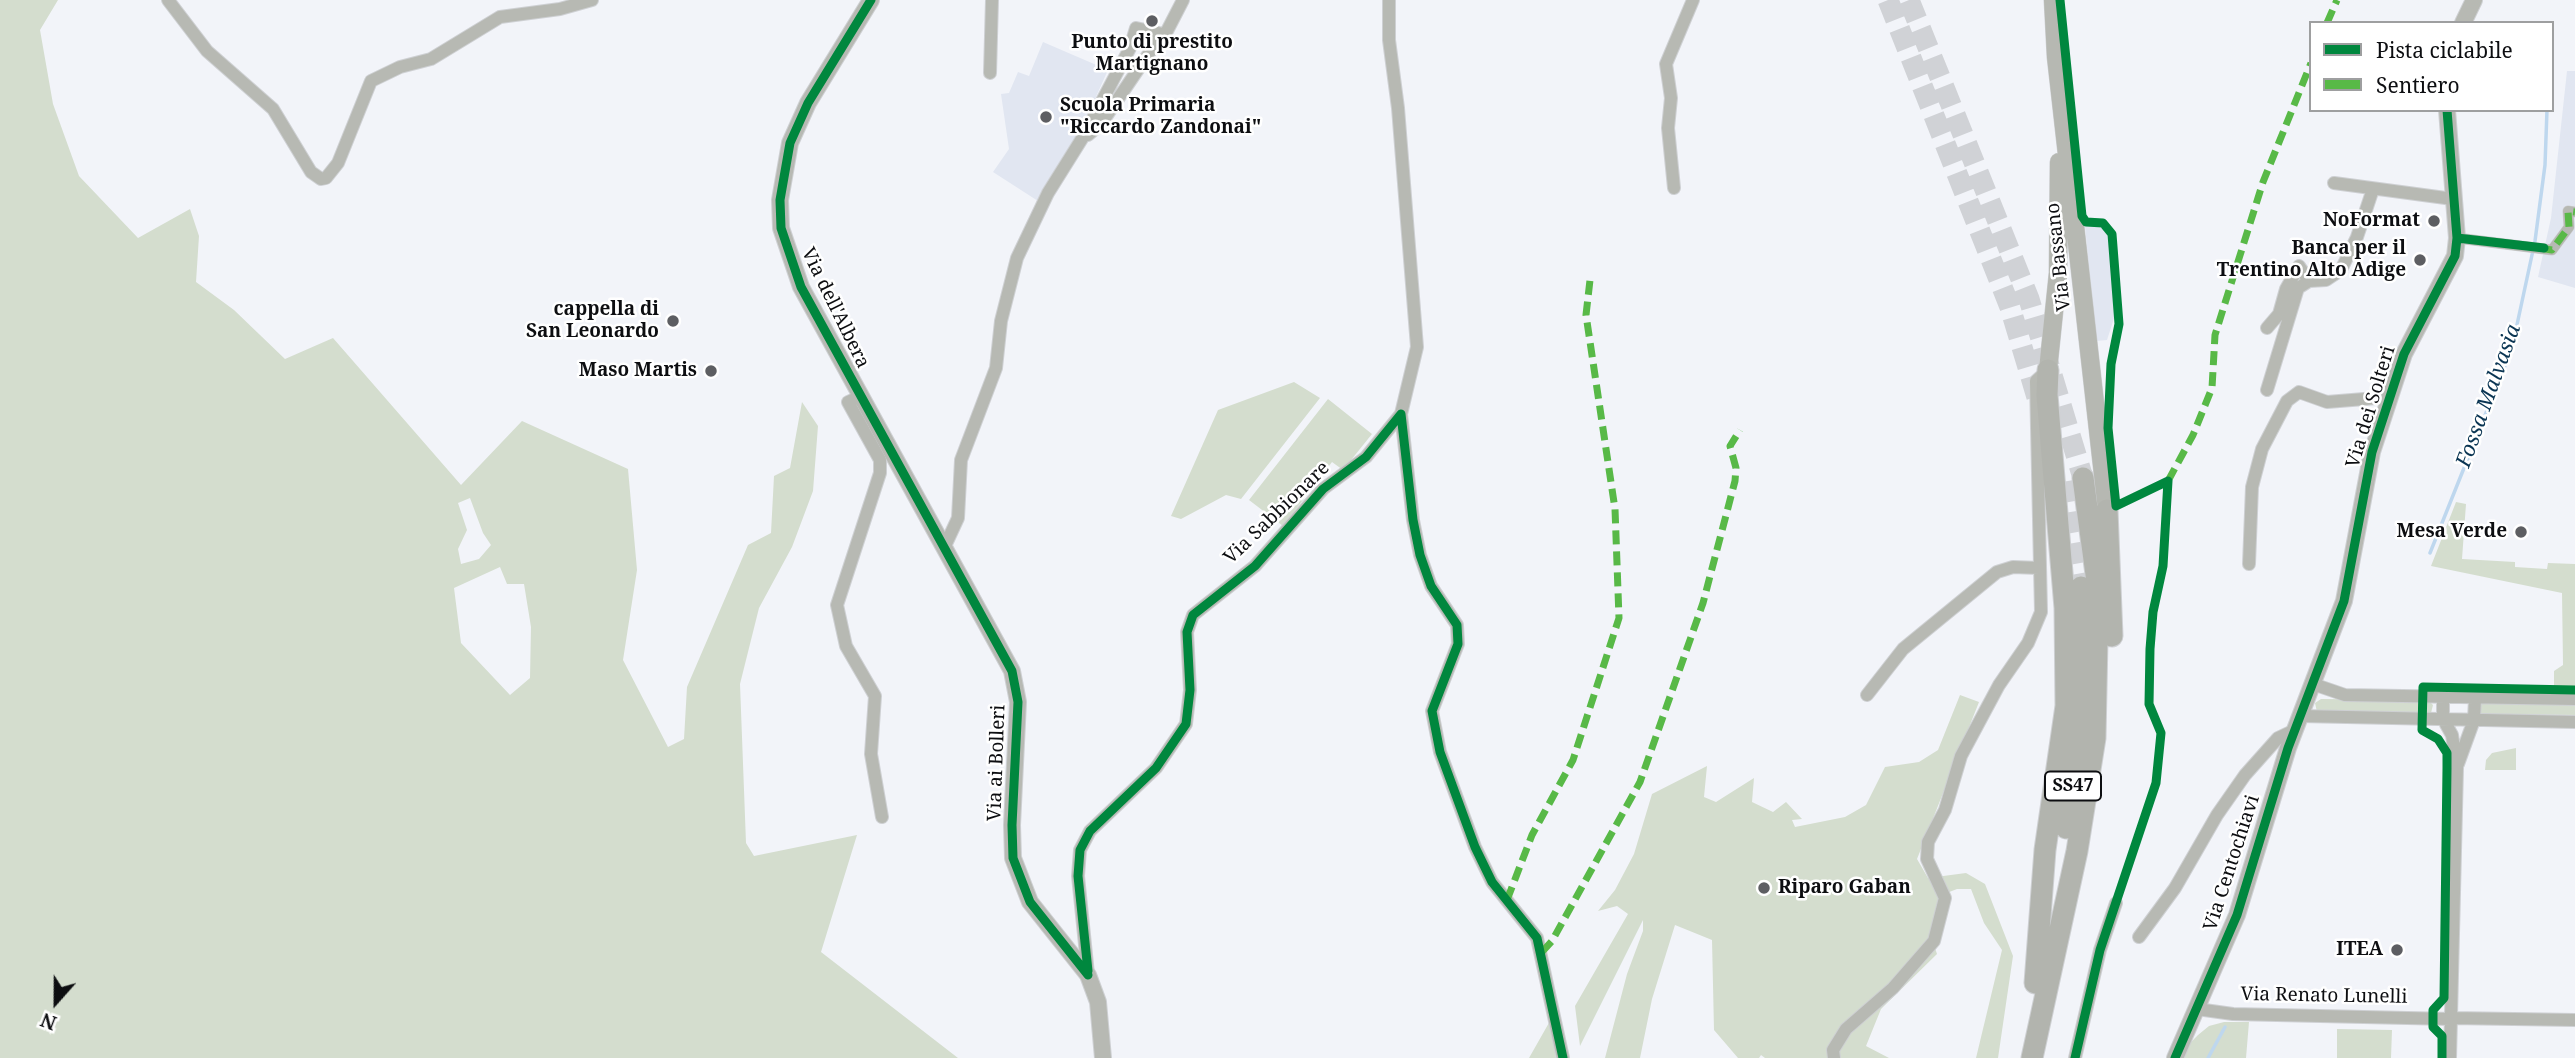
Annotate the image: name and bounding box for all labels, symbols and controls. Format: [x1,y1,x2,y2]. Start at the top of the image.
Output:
marker: Punto di prestito Martignano [1144,13,1160,29]
legend [2309,21,2554,112]
place label: Punto di prestito Martignano [1071,32,1233,76]
text: Pista ciclabile [2376,36,2513,64]
text: Sentiero [2376,71,2460,99]
place label: Scuola Primaria "Riccardo Zandonai" [1060,95,1261,139]
marker: Scuola Primaria "Riccardo Zandonai" [1038,109,1054,125]
street label: Via Bassano [2042,202,2076,312]
place label: NoFormat [2323,210,2420,232]
marker: NoFormat [2426,213,2442,229]
place label: Banca per il Trentino Alto Adige [2217,238,2406,282]
street label: Via dell'Albera [796,244,874,372]
marker: Banca per il Trentino Alto Adige [2412,252,2428,268]
place label: cappella di San Leonardo [526,299,659,343]
marker: cappella di San Leonardo [665,313,681,329]
water label: Fossa Malvasia [2451,321,2527,471]
street label: Via dei Solteri [2342,343,2400,471]
place label: Maso Martis [579,360,697,382]
marker: Maso Martis [703,363,719,379]
street label: Via Sabbionare [1219,457,1335,569]
place label: Mesa Verde [2396,521,2507,543]
marker: Mesa Verde [2513,524,2529,540]
street label: Via ai Bolleri [984,704,1010,822]
road number: SS47 [2045,772,2101,800]
street label: Via Centochiavi [2199,792,2265,934]
place label: Riparo Gaban [1778,877,1911,899]
marker: Riparo Gaban [1756,880,1772,896]
place label: ITEA [2336,939,2383,961]
marker: ITEA [2389,942,2405,958]
north arrow [21,967,91,1037]
street label: Via Renato Lunelli [2240,983,2408,1009]
text: N [37,1007,60,1036]

